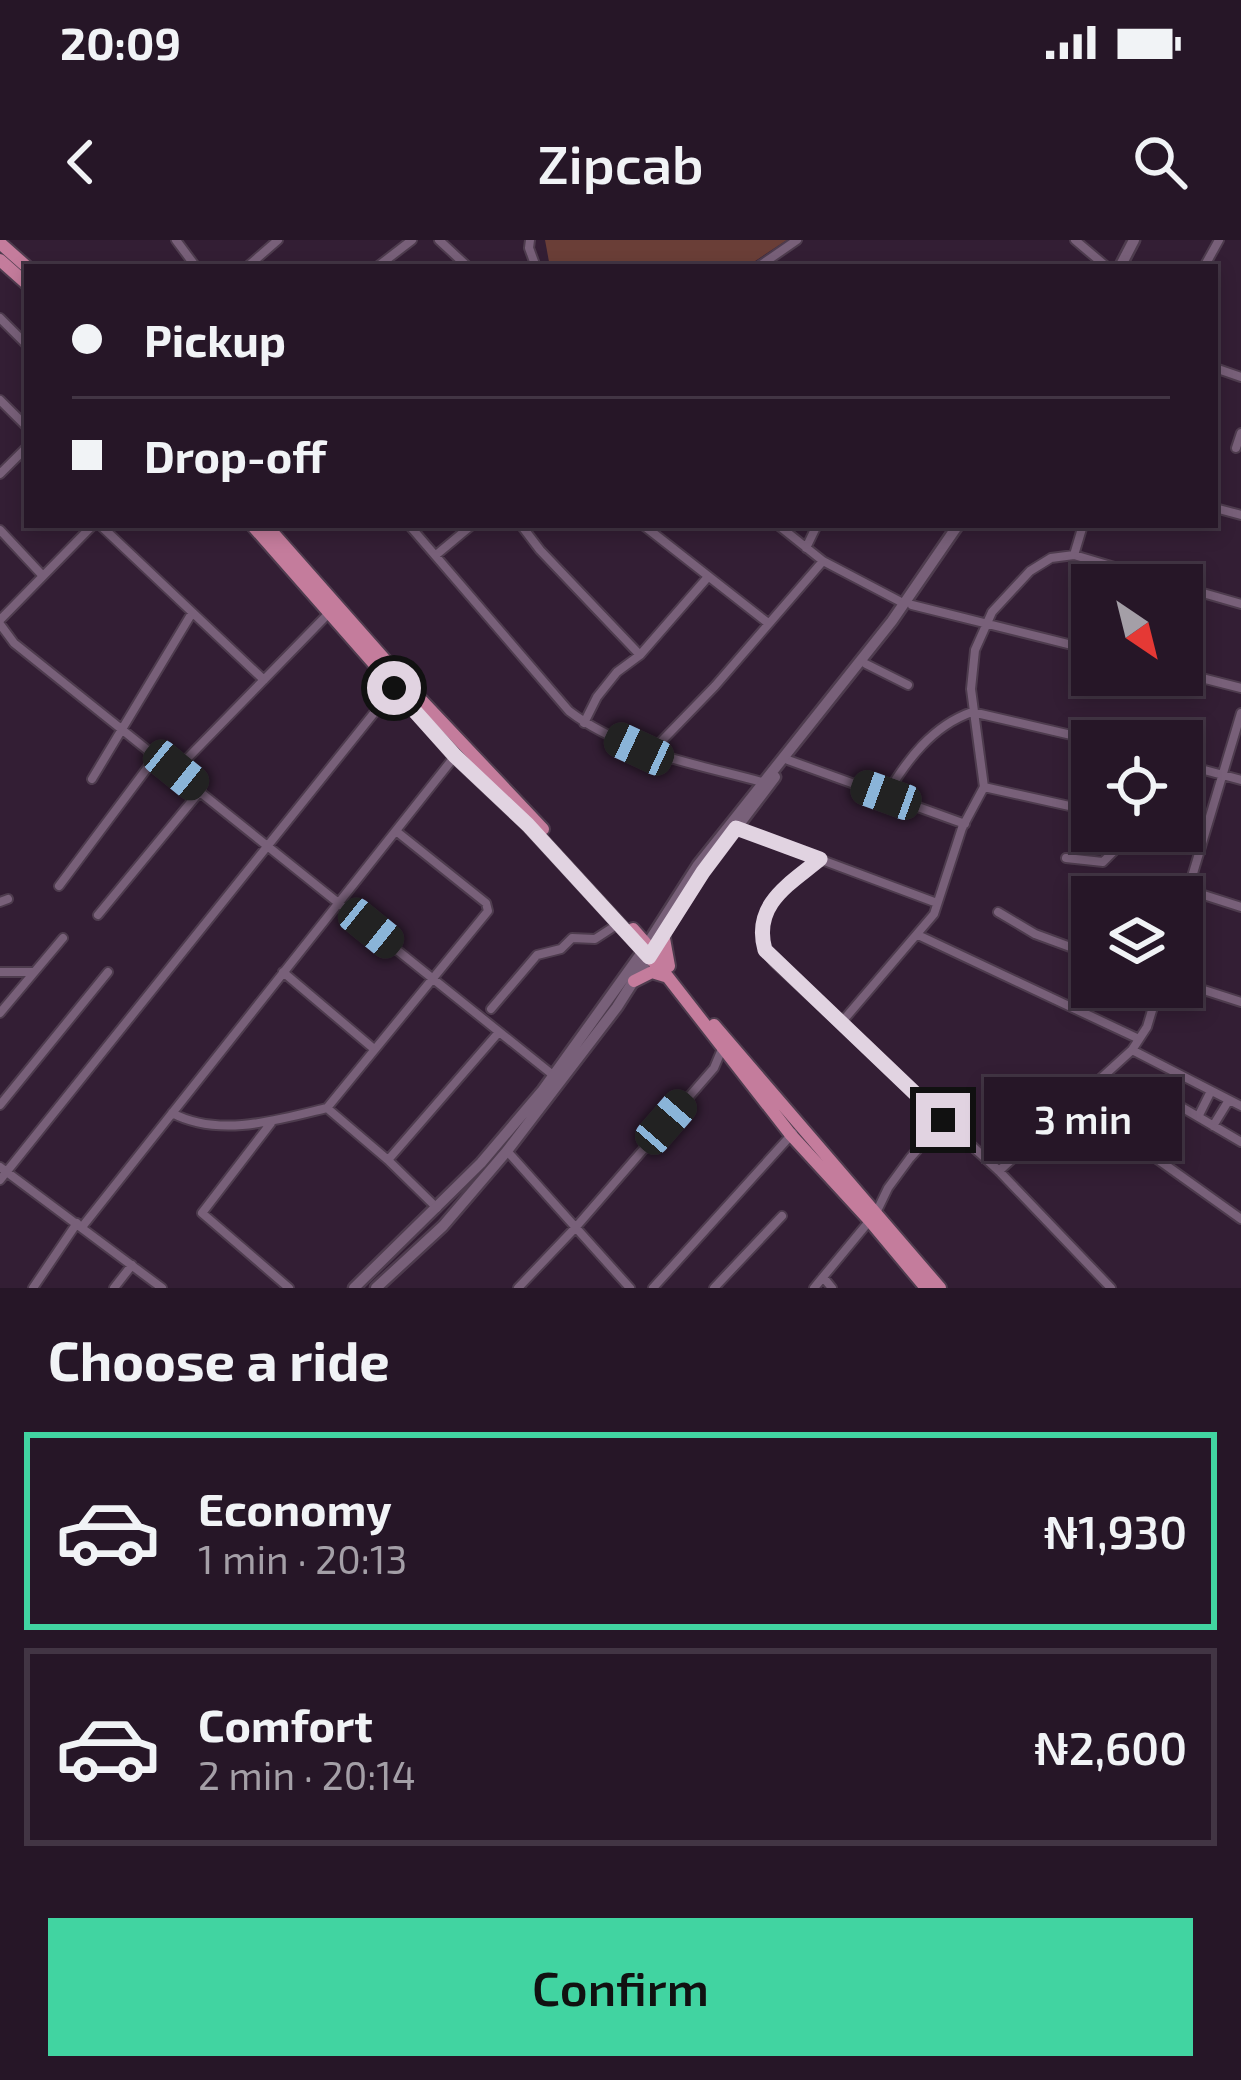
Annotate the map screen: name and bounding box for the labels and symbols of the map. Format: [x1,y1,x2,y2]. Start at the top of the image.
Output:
north arrow [1071,564,1203,696]
route start [367,661,421,715]
car [599,717,679,781]
car [137,733,215,807]
car [846,766,926,824]
car [332,891,410,965]
callout: 3 min [985,1078,1183,1162]
car [629,1083,703,1161]
route end [916,1093,970,1147]

